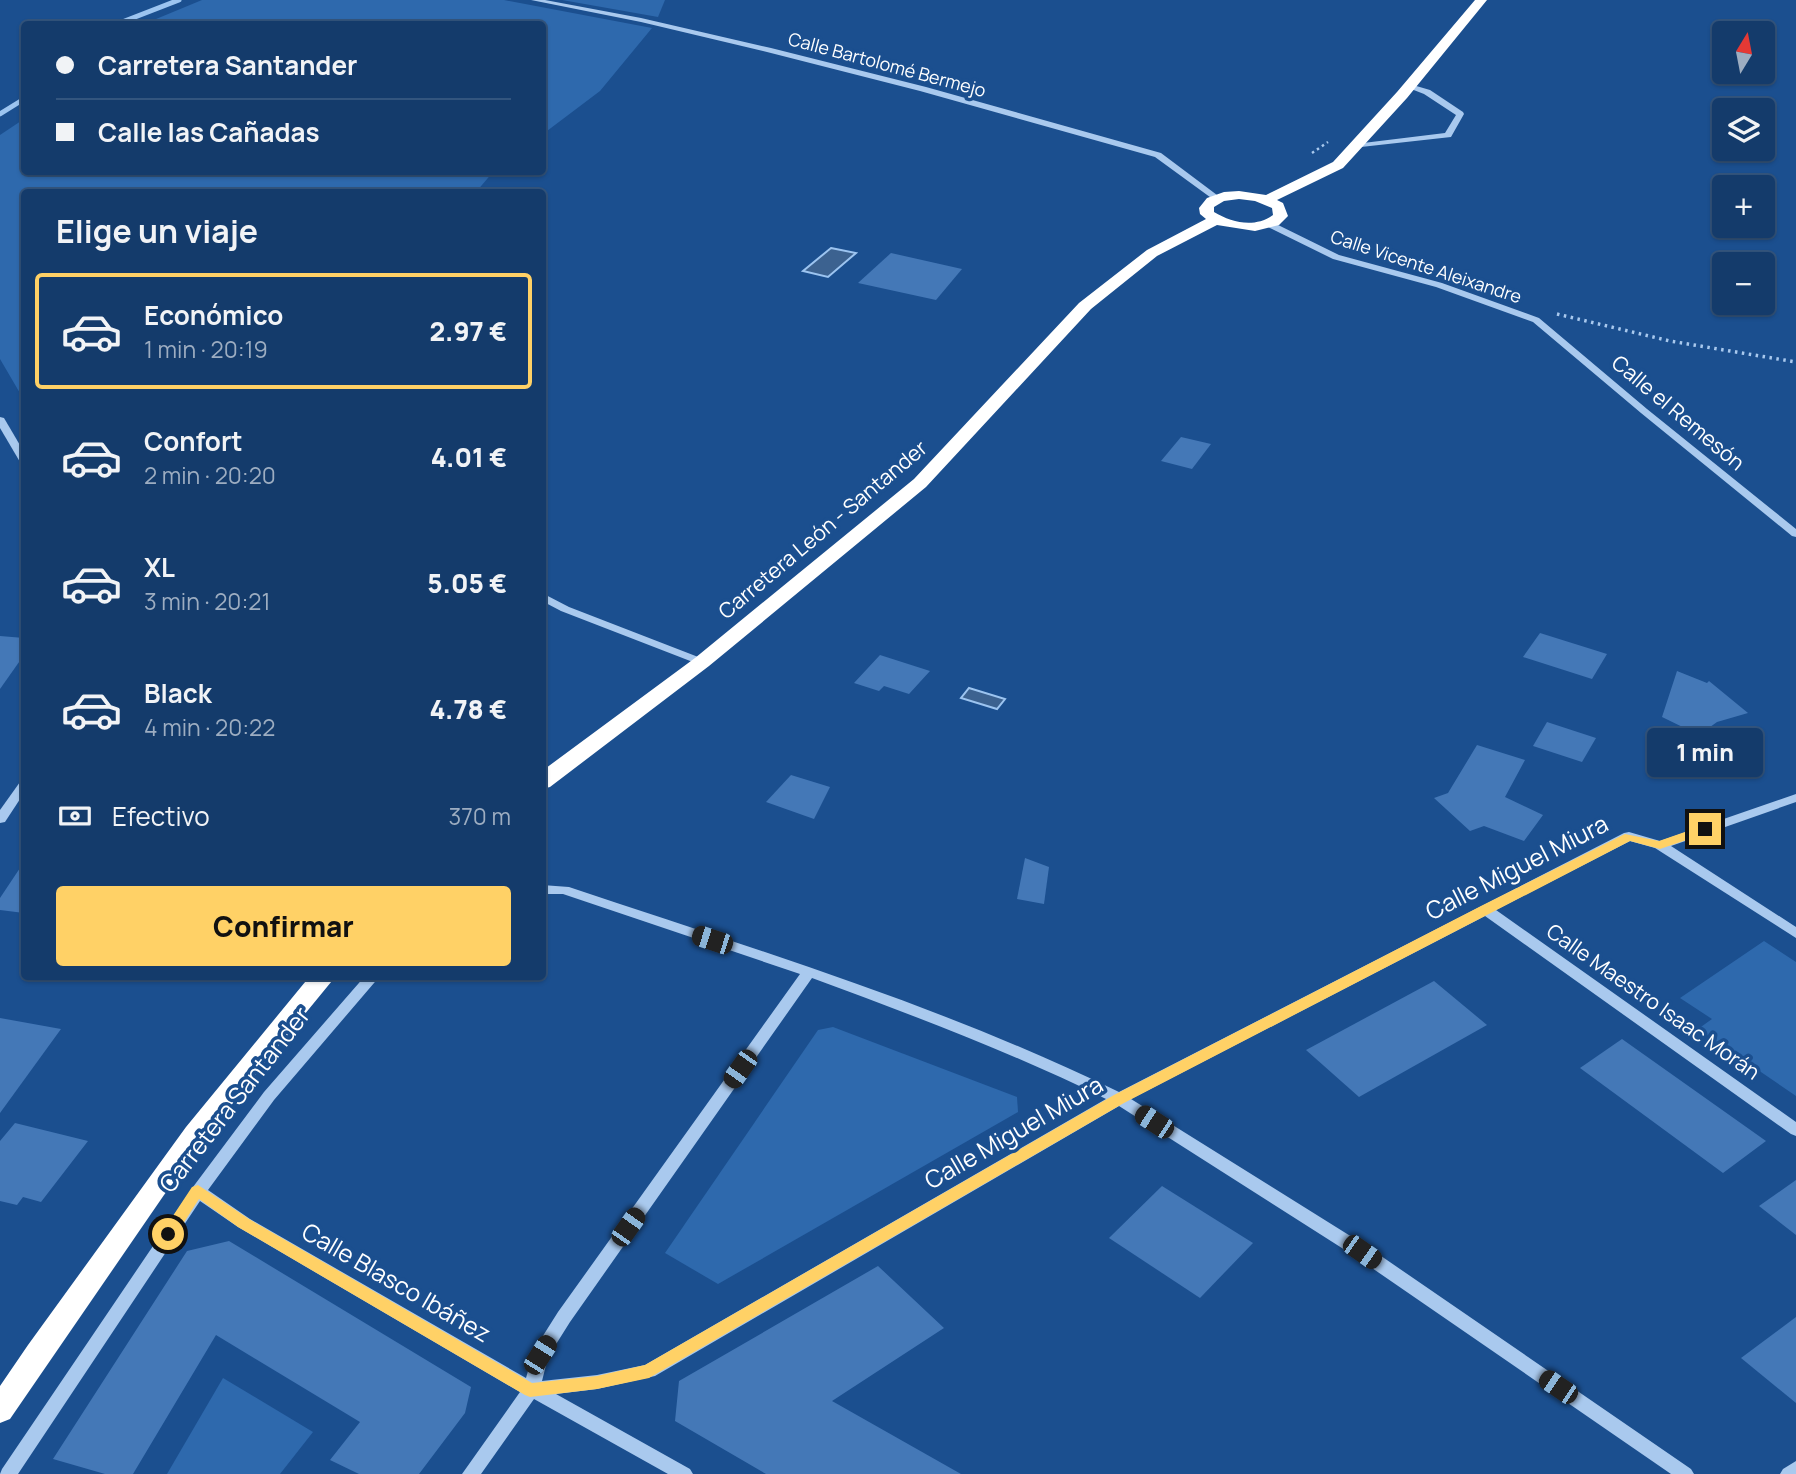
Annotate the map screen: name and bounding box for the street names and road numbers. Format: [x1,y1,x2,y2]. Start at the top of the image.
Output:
street label: Calle Bartolomé Bermejo [786,26,989,102]
street label: Calle Vicente Aleixandre [1328,224,1525,308]
street label: Calle el Remesón [1606,348,1751,476]
street label: Carretera León - Santander [712,433,933,625]
street label: Calle Miguel Miura [1419,806,1613,927]
street label: Calle Maestro Isaac Morán [1541,917,1766,1086]
street label: Carretera Santander [151,999,317,1199]
street label: Calle Miguel Miura [918,1067,1108,1196]
street label: Calle Blasco Ibáñez [296,1214,497,1349]

